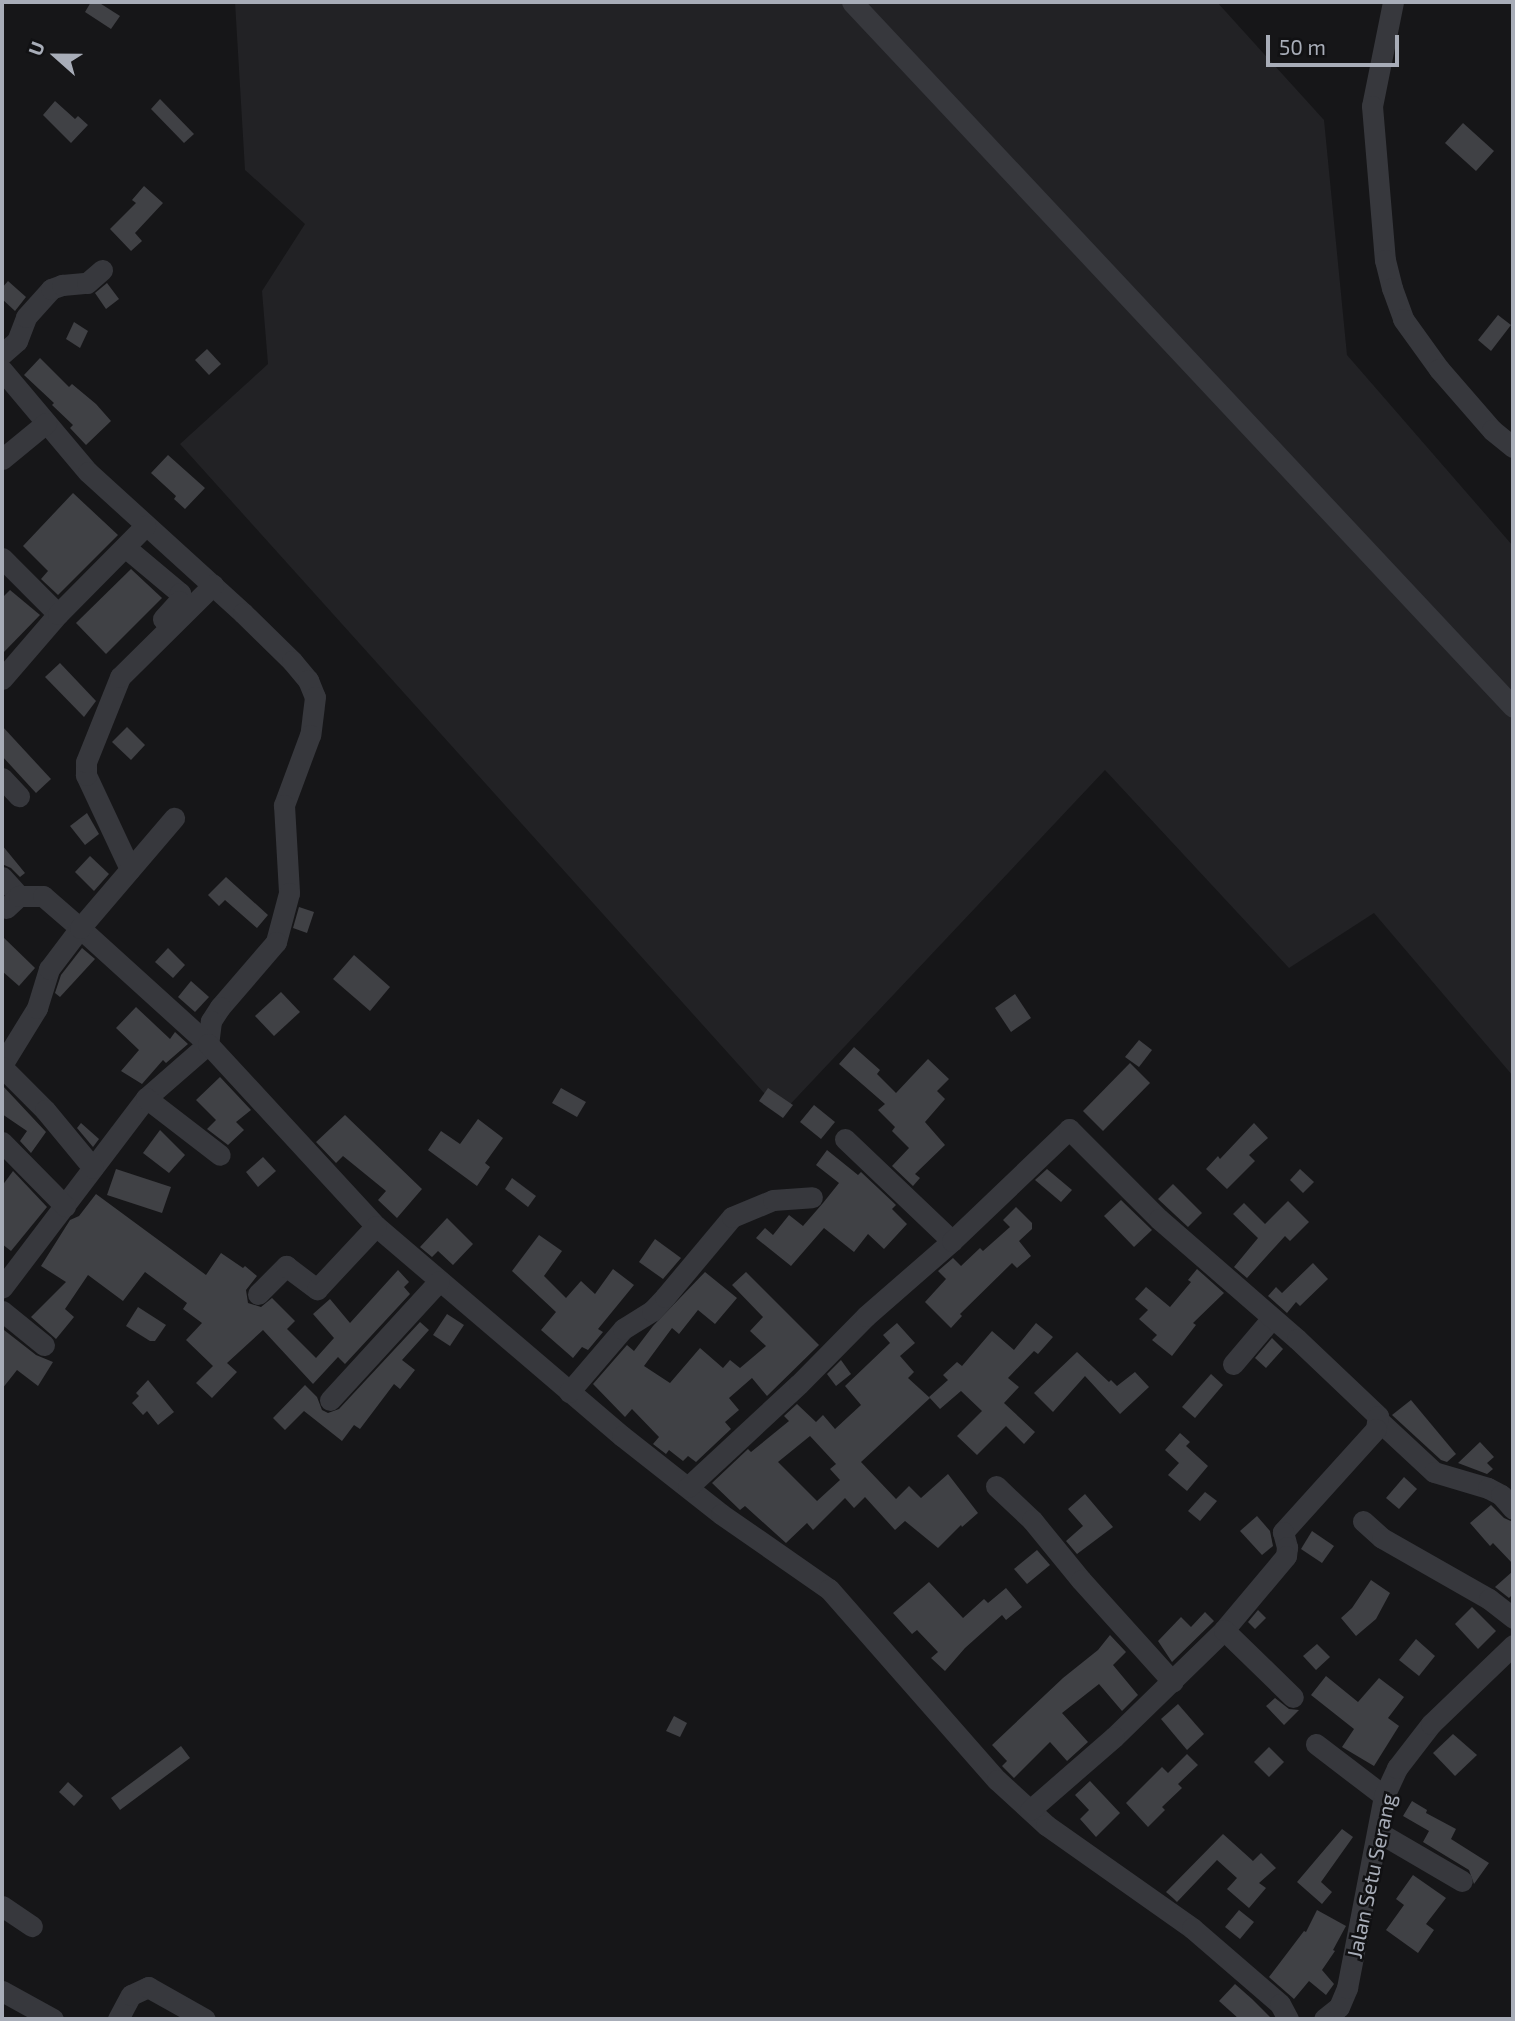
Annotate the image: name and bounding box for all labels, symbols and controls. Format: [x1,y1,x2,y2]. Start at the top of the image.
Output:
north arrow [21,21,91,91]
scale bar [1270,21,1403,65]
text: 50 m [1279,34,1326,59]
text: U [23,38,49,59]
street label: Jalan Setu Serang [1341,1791,1401,1961]

